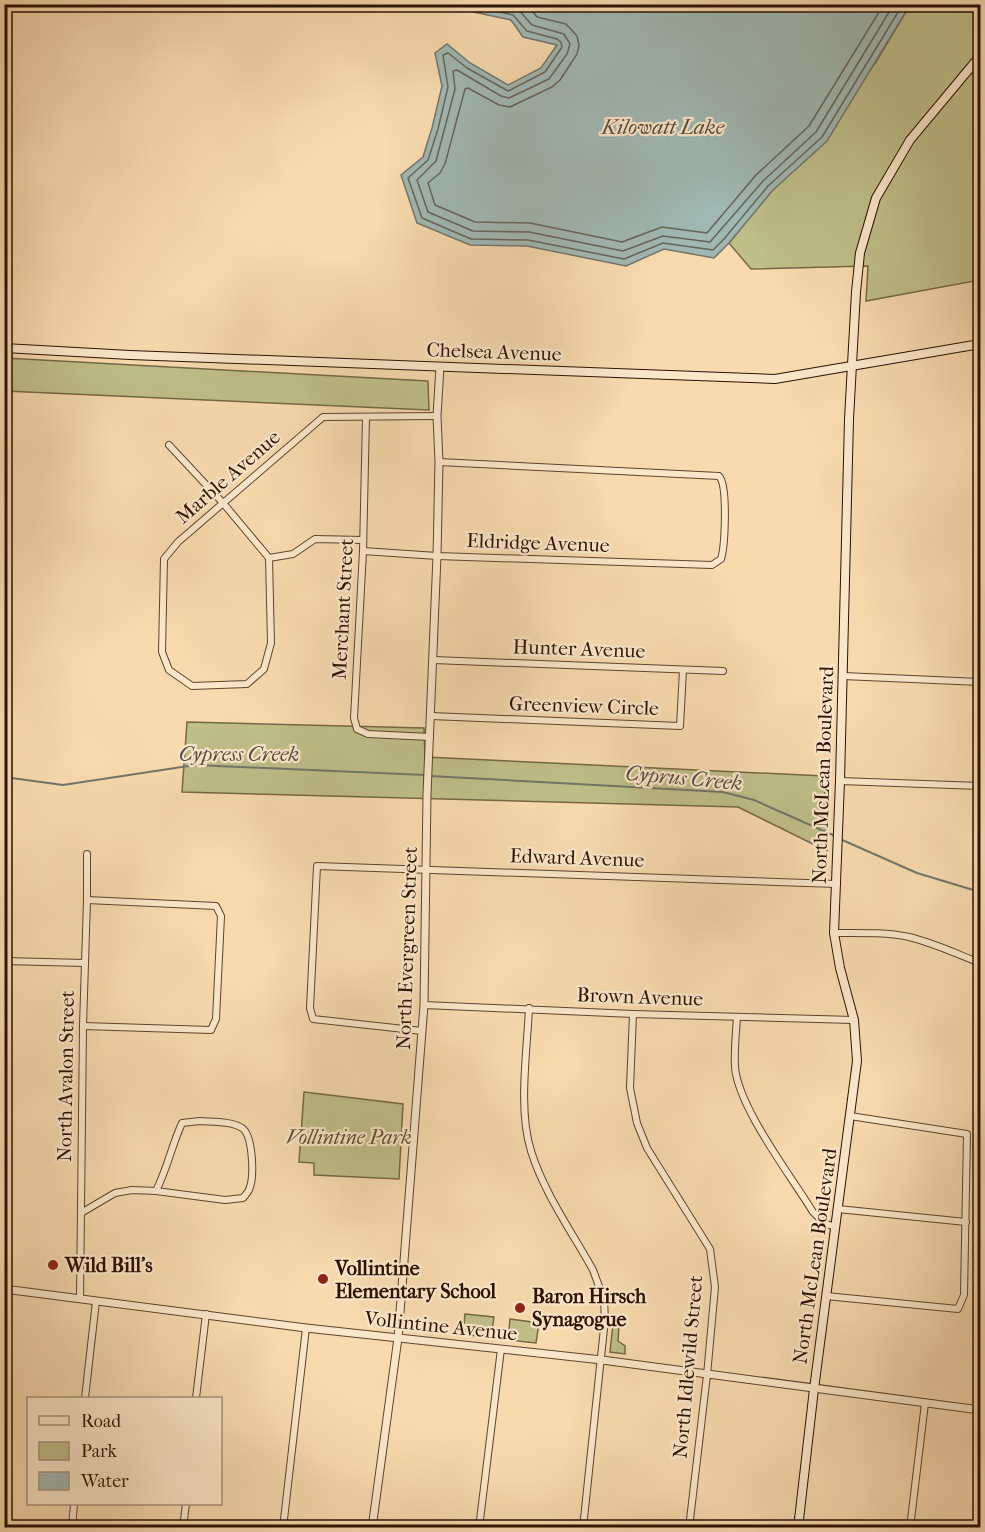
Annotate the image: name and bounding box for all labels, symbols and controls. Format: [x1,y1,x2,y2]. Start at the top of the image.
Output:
water label: Kilowatt Lake [600,115,725,139]
street label: Chelsea Avenue [426,338,562,366]
street label: Marble Avenue [171,425,285,528]
street label: Eldridge Avenue [466,529,610,557]
street label: Merchant Street [328,538,358,680]
street label: Hunter Avenue [512,635,646,663]
street label: North McLean Boulevard [808,665,838,884]
street label: Greenview Circle [509,692,659,720]
water label: Cypress Creek [179,742,299,766]
water label: Cyprus Creek [625,761,743,795]
street label: Edward Avenue [509,844,645,872]
street label: North Evergreen Street [392,846,422,1050]
street label: Brown Avenue [576,983,704,1011]
street label: North Avalon Street [53,990,79,1162]
park label: Vollintine Park [286,1126,412,1149]
street label: North McLean Boulevard [788,1146,842,1365]
place label: Wild Bill’s [64,1254,153,1277]
place label: Vollintine Elementary School [334,1257,497,1303]
marker: Wild Bill’s [46,1258,60,1272]
marker: Vollintine Elementary School [316,1272,330,1286]
street label: North Idlewild Street [669,1274,707,1460]
place label: Baron Hirsch Synagogue [532,1285,647,1331]
marker: Baron Hirsch Synagogue [513,1301,527,1315]
street label: Vollintine Avenue [362,1306,519,1345]
legend [27,1397,222,1505]
text: Road [81,1411,121,1432]
text: Park [81,1441,118,1462]
text: Water [80,1471,129,1492]

